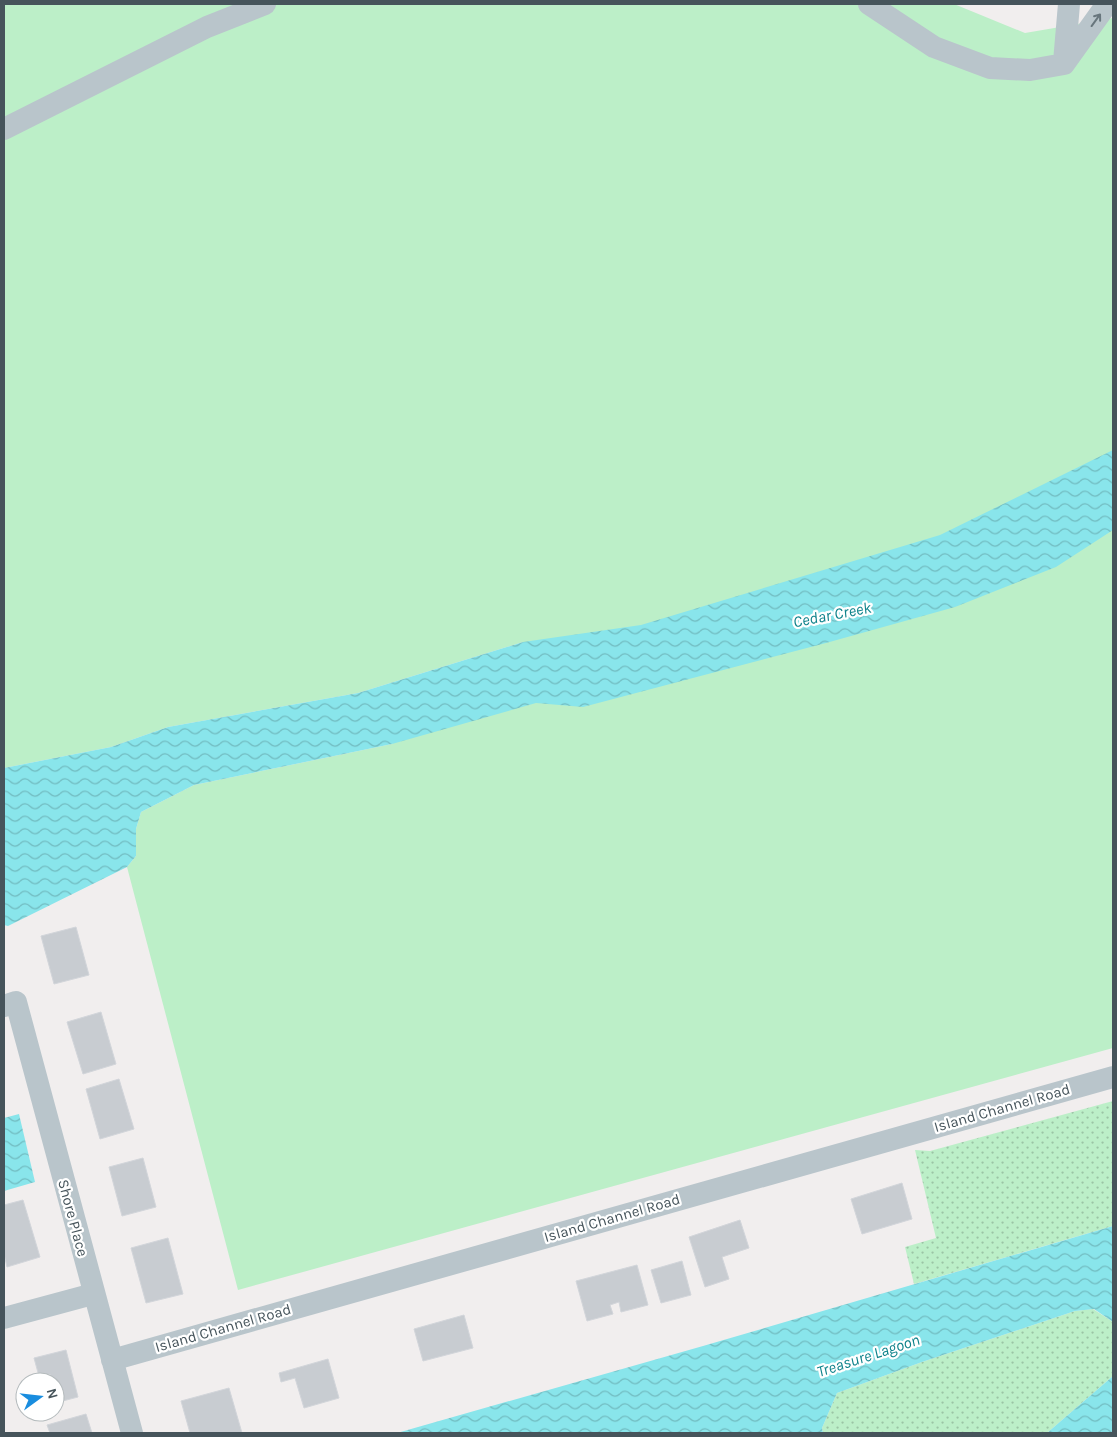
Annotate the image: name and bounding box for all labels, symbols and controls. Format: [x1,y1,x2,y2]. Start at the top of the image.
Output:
one-way arrow [1091,13,1101,27]
water label: Cedar Creek [791,597,874,631]
street label: Island Channel Road [932,1080,1072,1136]
street label: Shore Place [54,1177,92,1259]
street label: Island Channel Road [542,1190,682,1246]
street label: Island Channel Road [153,1300,293,1356]
water label: Treasure Lagoon [814,1330,922,1381]
north arrow [15,1372,65,1422]
text: N [43,1387,62,1401]

